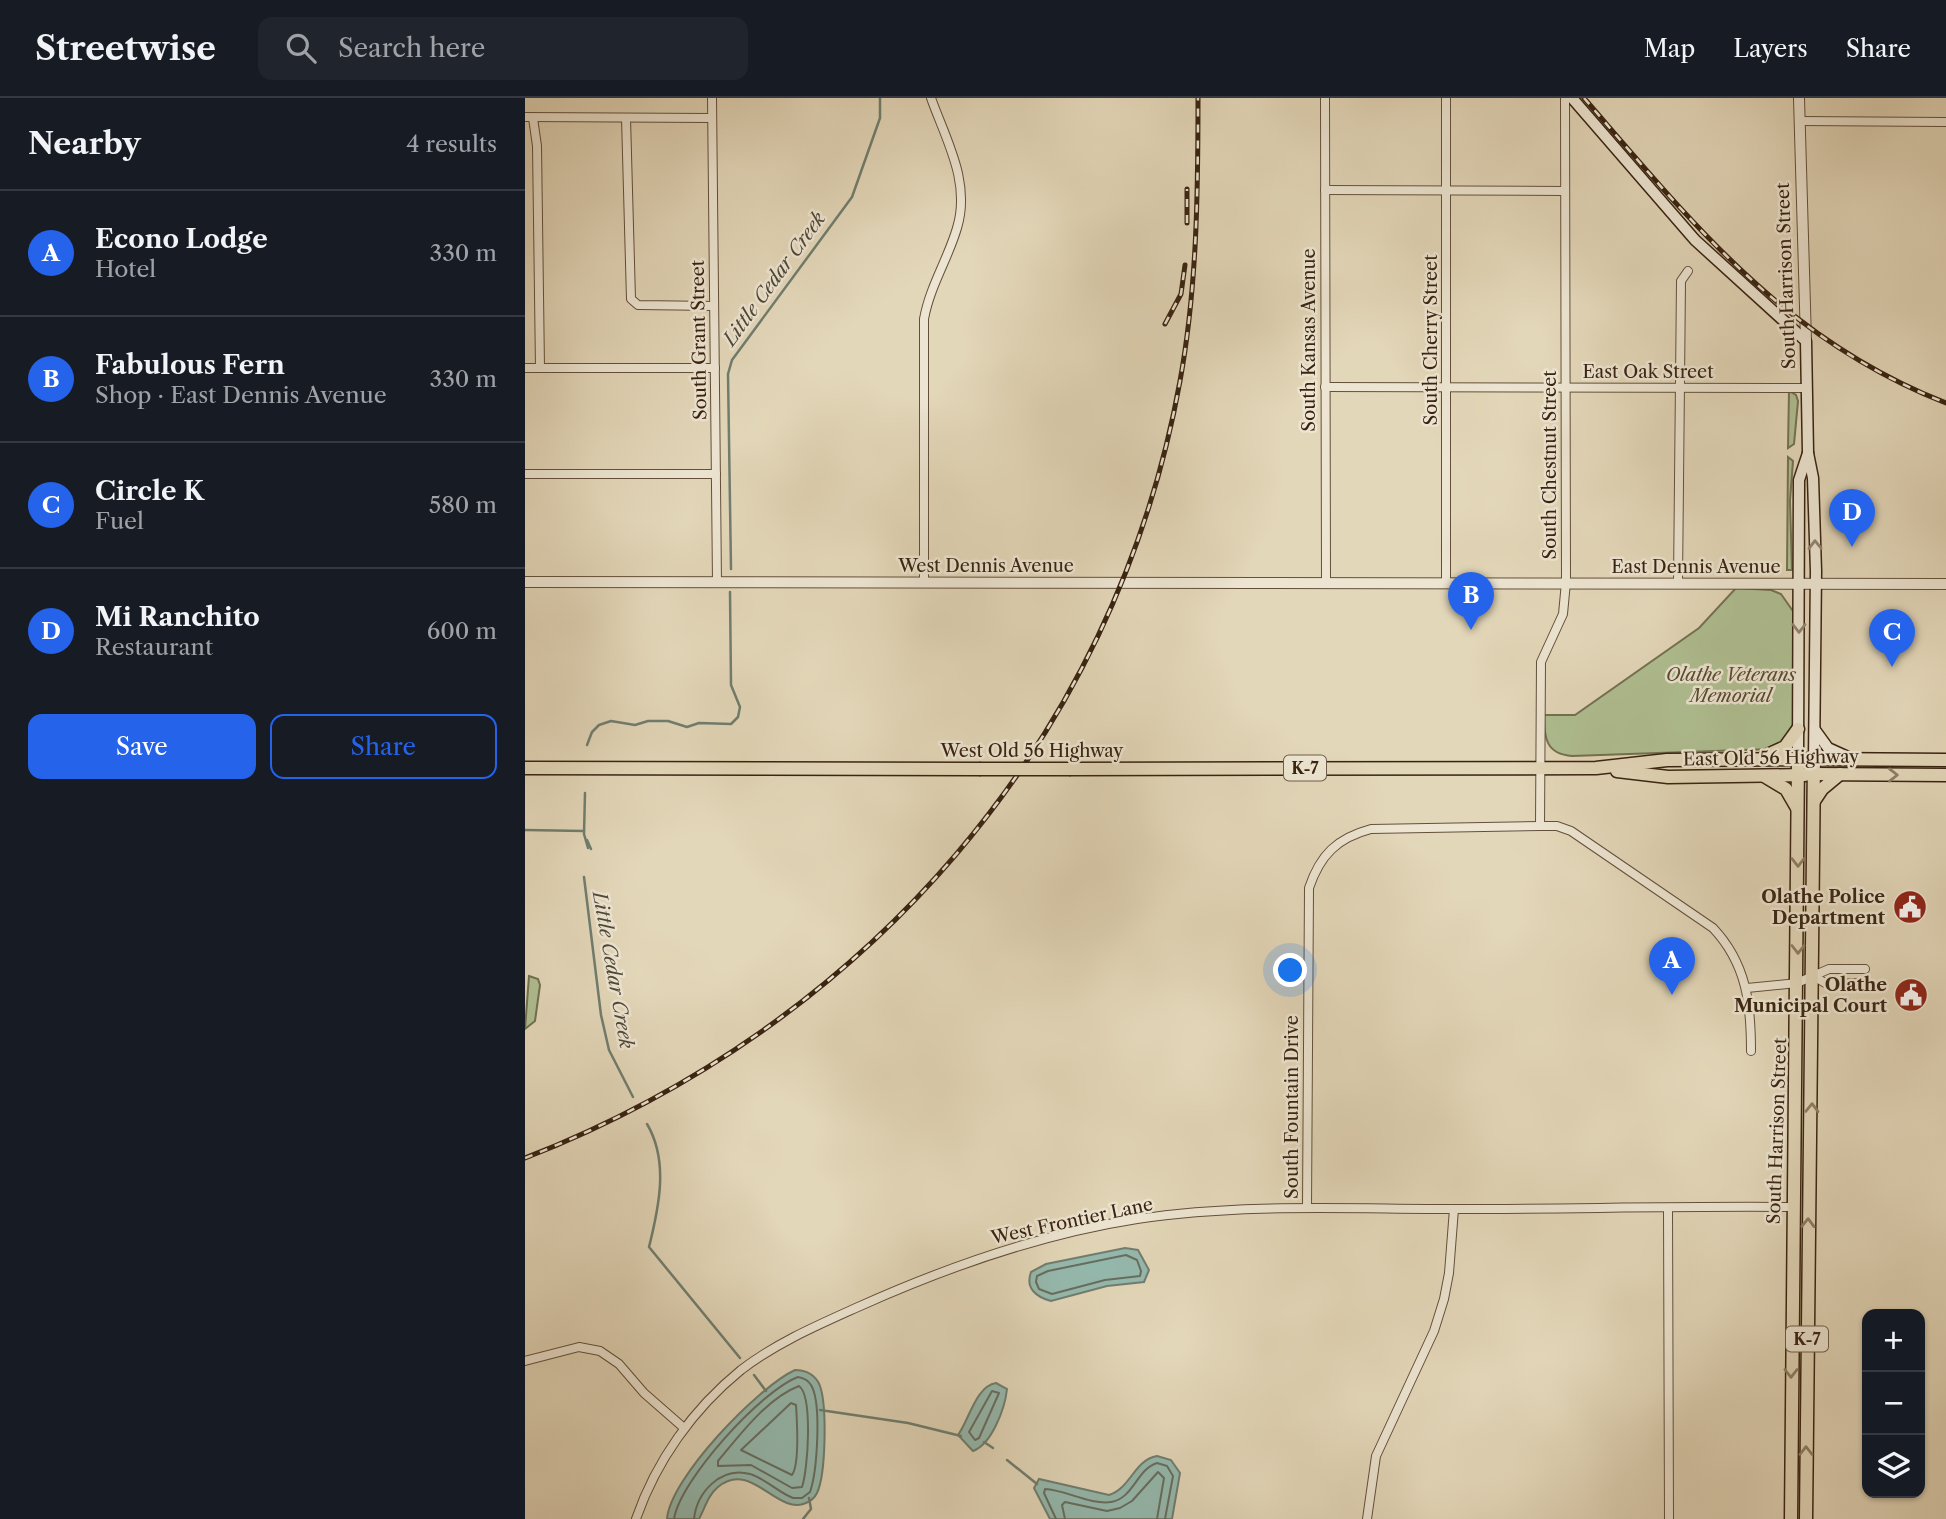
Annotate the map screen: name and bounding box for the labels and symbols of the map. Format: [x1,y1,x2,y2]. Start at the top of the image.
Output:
street label: South Harrison Street [1772,182,1800,370]
water label: Little Cedar Creek [717,208,830,352]
street label: South Kansas Avenue [1298,248,1320,432]
street label: South Cherry Street [1420,254,1442,425]
street label: South Grant Street [687,259,711,420]
street label: East Oak Street [1582,361,1714,383]
street label: South Chestnut Street [1539,370,1561,560]
pin: D [1829,489,1875,547]
one-way arrow [1807,539,1823,550]
street label: West Dennis Avenue [897,555,1074,577]
street label: East Dennis Avenue [1611,556,1781,578]
pin: B [1448,572,1494,630]
pin: C [1869,609,1915,667]
one-way arrow [1791,624,1807,634]
park label: Olathe Veterans Memorial [1666,664,1796,707]
street label: West Old 56 Highway [940,740,1124,762]
street label: East Old 56 Highway [1683,745,1860,771]
road number: K-7 [1284,755,1326,780]
one-way arrow [1888,767,1899,782]
one-way arrow [1790,857,1806,868]
place label: Olathe Police Department [1761,886,1886,929]
water label: Little Cedar Creek [587,888,638,1051]
public building icon: Olathe Police Department [1891,888,1929,926]
pin: A [1649,937,1695,995]
one-way arrow [1790,944,1806,955]
your location [1273,953,1307,987]
place label: Olathe Municipal Court [1734,974,1888,1017]
public building icon: Olathe Municipal Court [1892,976,1930,1014]
street label: South Fountain Drive [1281,1015,1303,1199]
street label: South Harrison Street [1763,1037,1791,1225]
one-way arrow [1804,1102,1820,1113]
street label: West Frontier Lane [988,1193,1155,1249]
one-way arrow [1800,1218,1816,1228]
road number: K-7 [1786,1326,1828,1352]
one-way arrow [1783,1368,1799,1379]
one-way arrow [1798,1445,1814,1456]

